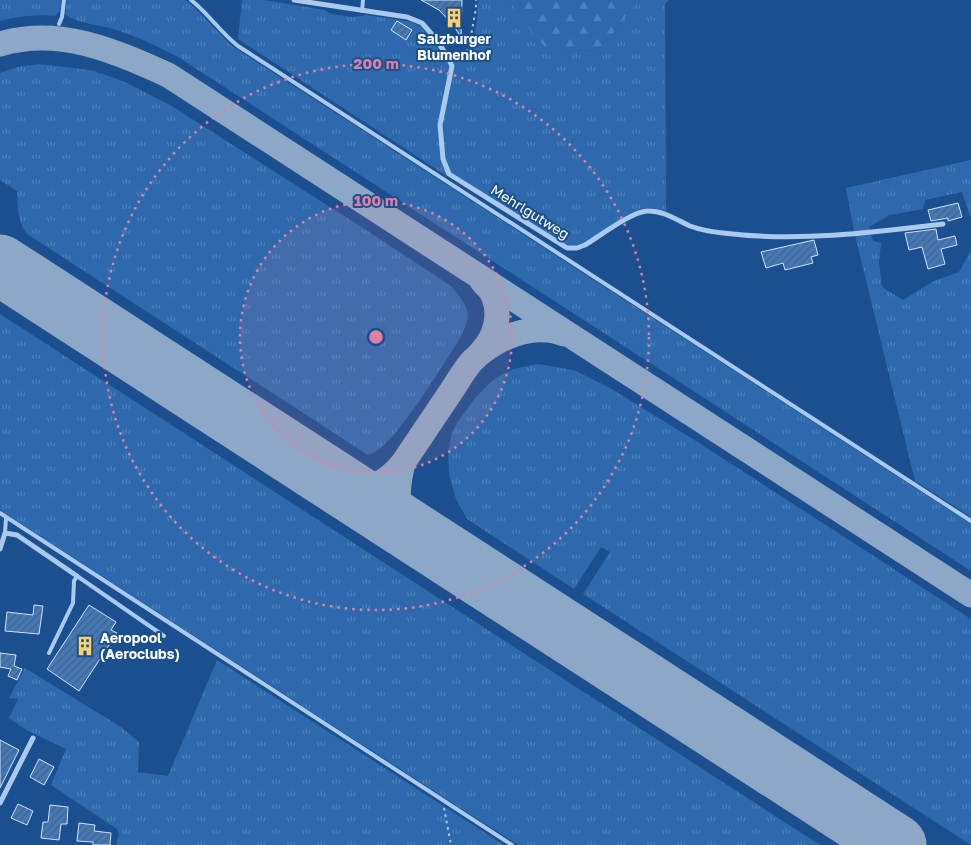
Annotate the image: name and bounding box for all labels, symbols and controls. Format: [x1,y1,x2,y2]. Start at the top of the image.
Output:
building icon: Salzburger Blumenhof [443,7,465,29]
place label: Salzburger Blumenhof [417,30,492,63]
text: 200 m [353,54,399,72]
street label: Mehrlgutweg [488,181,573,242]
text: 100 m [354,191,398,209]
centre of rings [367,328,385,346]
place label: Aeropool (Aeroclubs) [100,629,180,662]
building icon: Aeropool (Aeroclubs) [74,635,96,657]

